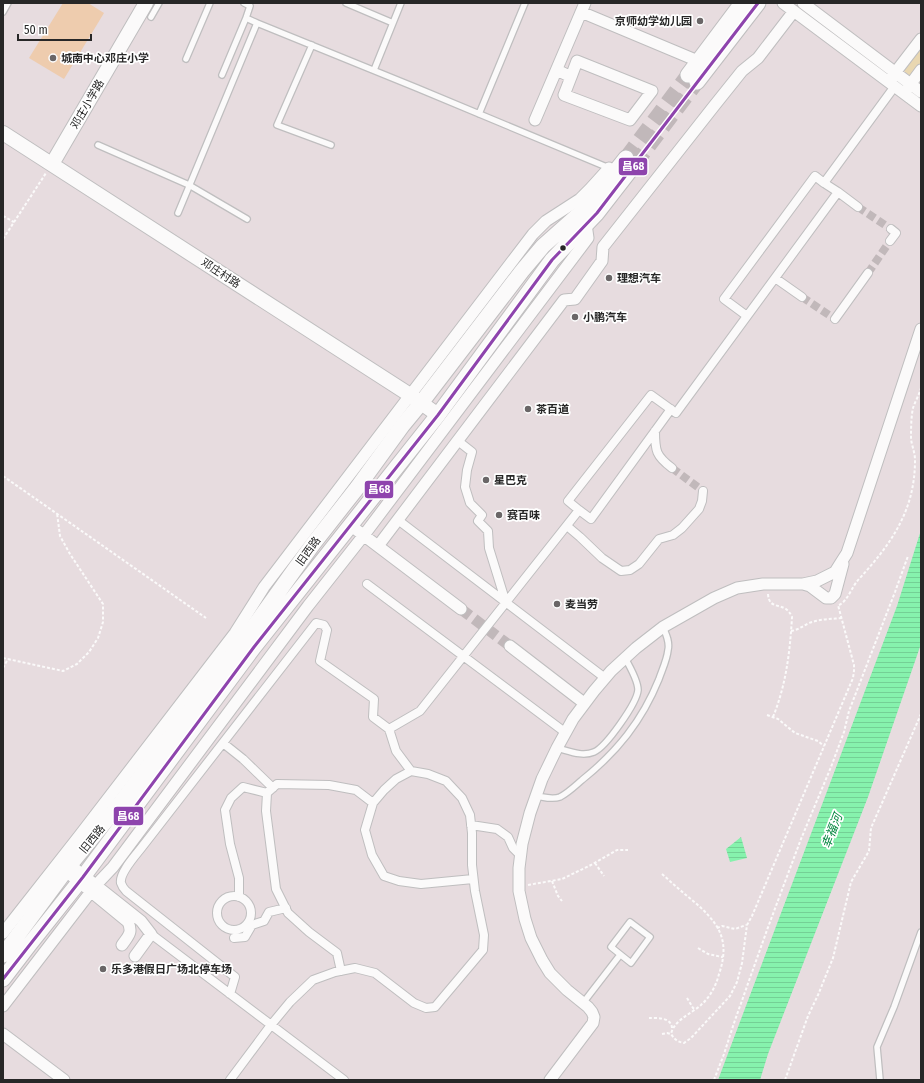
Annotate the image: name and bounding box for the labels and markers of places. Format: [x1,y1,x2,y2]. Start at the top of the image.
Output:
place label: 京师幼学幼儿园 [615,15,692,28]
marker: 京师幼学幼儿园 [695,16,705,26]
place label: 城南中心邓庄小学 [61,52,149,65]
marker: 城南中心邓庄小学 [48,53,58,63]
unlabelled marker [558,243,568,253]
place label: 理想汽车 [617,272,661,285]
marker: 理想汽车 [604,273,614,283]
place label: 小鹏汽车 [583,311,627,324]
marker: 小鹏汽车 [570,312,580,322]
place label: 茶百道 [536,403,569,416]
marker: 茶百道 [523,404,533,414]
place label: 星巴克 [494,474,527,487]
marker: 星巴克 [481,475,491,485]
place label: 赛百味 [507,509,540,522]
marker: 赛百味 [494,510,504,520]
place label: 麦当劳 [565,598,598,611]
marker: 麦当劳 [552,599,562,609]
place label: 乐多港假日广场北停车场 [111,963,232,976]
marker: 乐多港假日广场北停车场 [98,964,108,974]

